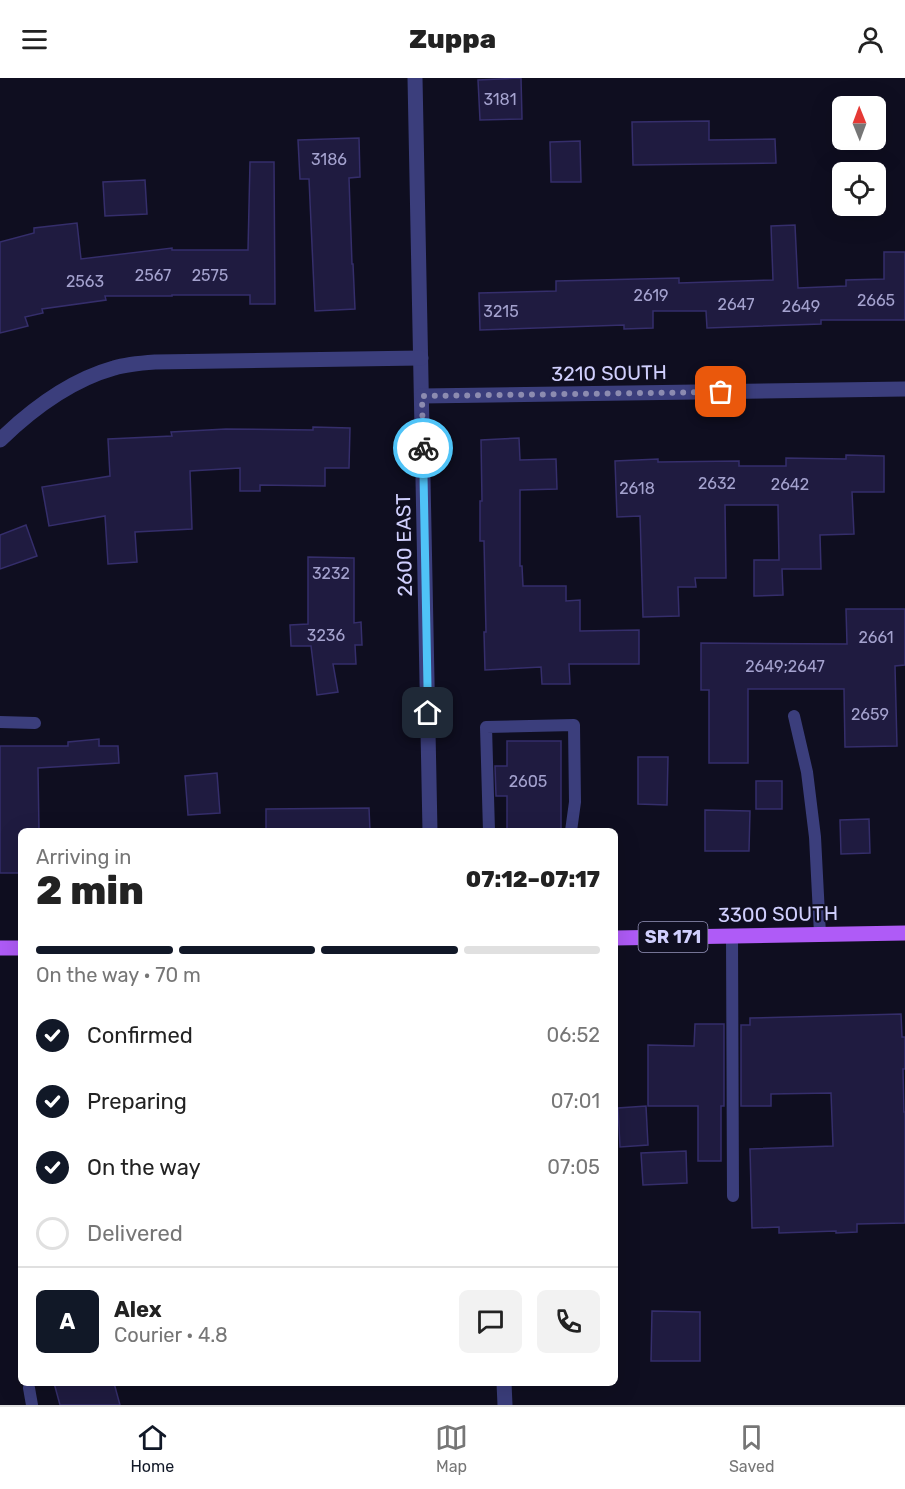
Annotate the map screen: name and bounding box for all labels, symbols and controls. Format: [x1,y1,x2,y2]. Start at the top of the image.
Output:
icon: menu [18,23,51,56]
text: Zuppa [409,23,496,55]
icon: person [854,23,887,56]
house number: 3181 [483,90,517,109]
north arrow [832,96,886,150]
map controls [832,96,886,216]
house number: 3186 [311,150,347,169]
button: locate [832,162,886,216]
house number: 2567 [135,266,171,285]
house number: 2575 [192,266,228,285]
house number: 2563 [66,272,104,291]
house number: 2619 [634,286,669,305]
house number: 2665 [857,291,895,310]
house number: 2647 [718,295,754,314]
house number: 2649 [782,297,820,316]
house number: 3215 [483,302,519,321]
street label: 3210 SOUTH [551,360,667,386]
pin [695,366,746,417]
icon: bag [704,375,737,408]
courier [393,418,453,478]
icon: bike [407,432,440,465]
house number: 2632 [698,474,736,493]
house number: 2642 [771,475,809,494]
house number: 2618 [619,479,655,498]
street label: 2600 EAST [391,493,417,597]
house number: 3232 [312,564,350,583]
house number: 3236 [307,626,345,645]
house number: 2661 [858,628,894,647]
house number: 2649;2647 [745,657,825,676]
pin [402,687,453,738]
icon: home [411,696,444,729]
house number: 2659 [851,705,889,724]
house number: 2605 [509,772,547,791]
text: Arriving in [36,845,131,869]
text: 07:12–07:17 [466,866,600,893]
text: 2 min [36,868,144,914]
street label: 3300 SOUTH [718,901,838,927]
road number: SR 171 [638,922,708,952]
text: On the way · 70 m [36,963,201,987]
icon: check [36,1019,69,1052]
text: Confirmed [87,1022,193,1049]
text: 06:52 [547,1023,600,1047]
icon: check [36,1085,69,1118]
text: Preparing [87,1088,187,1115]
text: 07:01 [551,1089,600,1113]
icon: check [36,1151,69,1184]
text: On the way [87,1154,201,1181]
text: 07:05 [547,1155,600,1179]
text: Delivered [87,1220,183,1247]
button: chat [459,1290,522,1353]
button: phone [537,1290,600,1353]
text: Alex [114,1296,162,1323]
text: A [60,1308,75,1335]
text: Courier · 4.8 [114,1323,228,1347]
tab: Home [130,1421,174,1476]
tab: Map [435,1421,468,1476]
tab: Saved [729,1421,775,1476]

